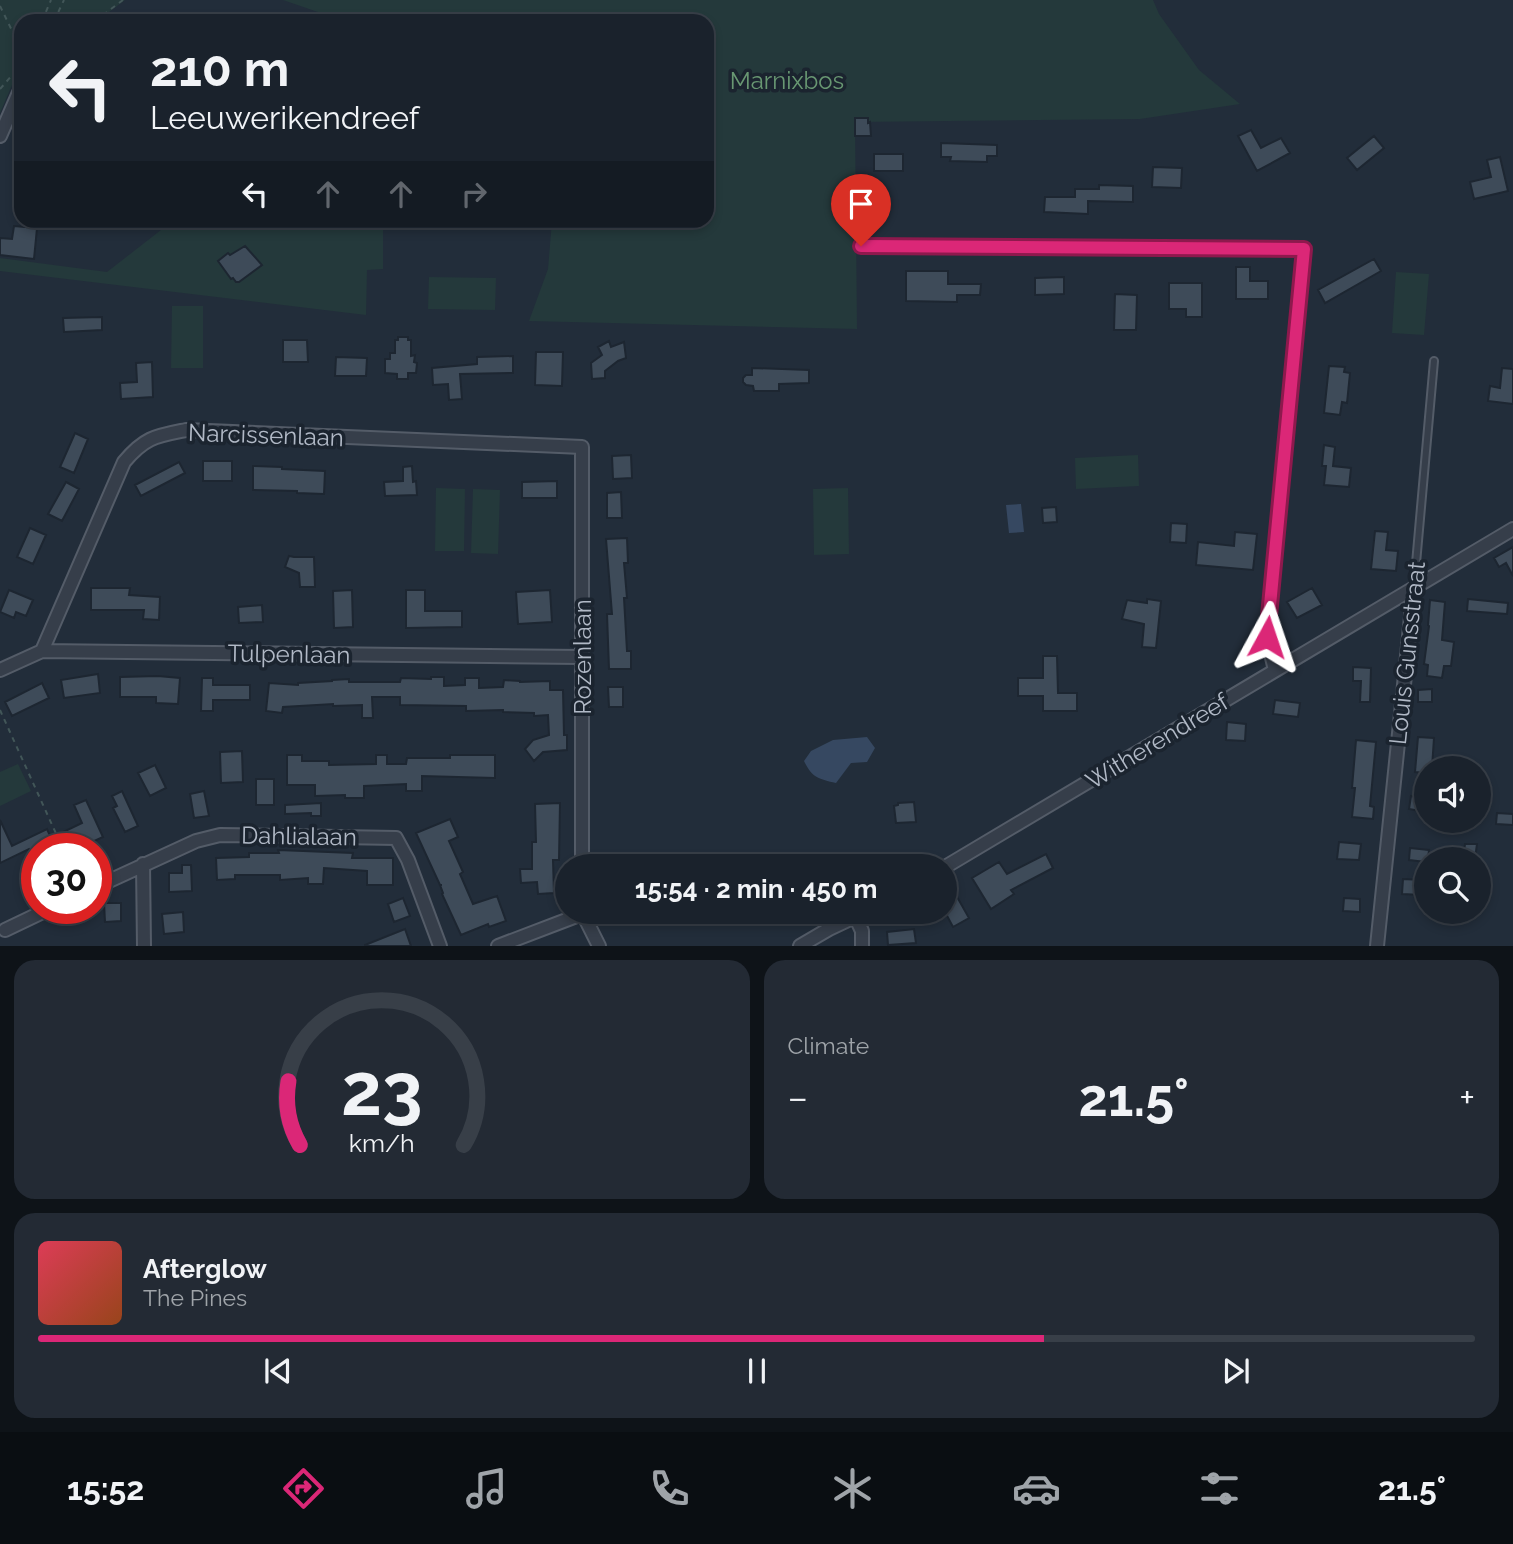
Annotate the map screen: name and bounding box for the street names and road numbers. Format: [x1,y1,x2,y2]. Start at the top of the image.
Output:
street label: Narcissenlaan [188,418,344,452]
street label: Louis Gunsstraat [1383,560,1431,746]
street label: Rozenlaan [568,599,597,715]
street label: Tulpenlaan [227,638,351,670]
street label: Witherendreef [1080,686,1235,795]
street label: Dahlialaan [241,820,357,852]

